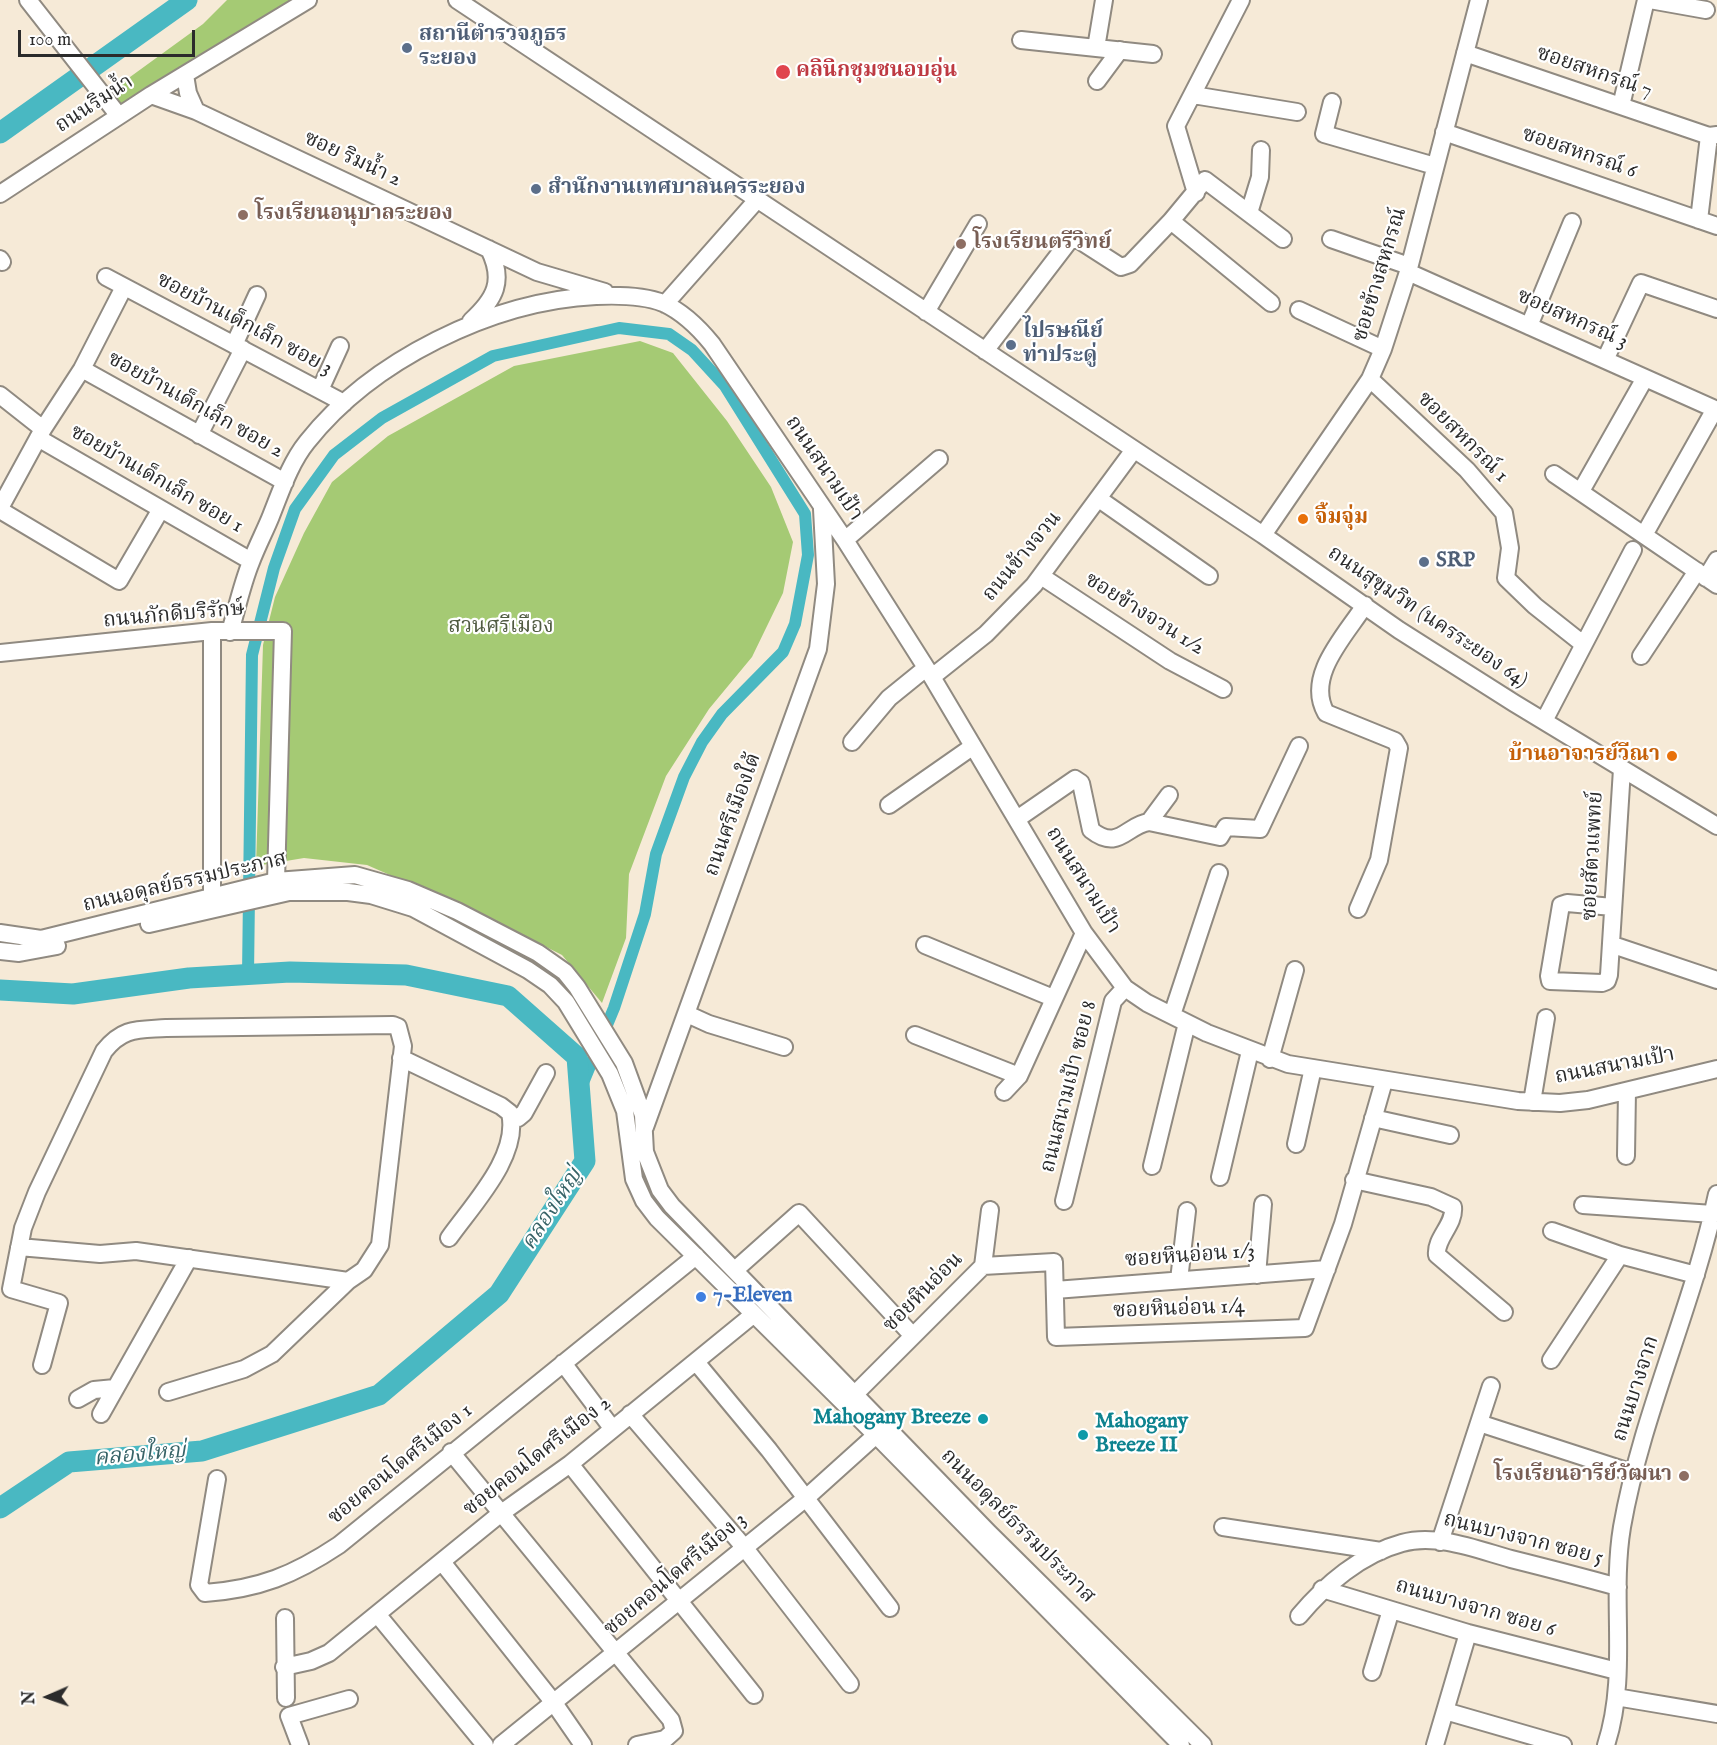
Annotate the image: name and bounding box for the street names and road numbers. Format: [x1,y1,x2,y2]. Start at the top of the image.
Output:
street label: ซอยสหกรณ์ 7 [1533,41,1655,105]
street label: ถนนริมน้ำ [51,70,139,140]
street label: ซอยสหกรณ์ 6 [1518,123,1640,185]
street label: ซอย ริมน้ำ 2 [300,127,404,193]
street label: ซอยข้างสหกรณ์ [1349,205,1413,345]
street label: ซอยบ้านเด็กเล็ก ซอย 3 [152,268,336,382]
street label: ซอยสหกรณ์ 3 [1513,284,1631,356]
street label: ซอยบ้านเด็กเล็ก ซอย 2 [103,347,287,465]
street label: ซอยสหกรณ์ 1 [1411,387,1513,489]
street label: ถนนสนามเป้า [779,412,867,526]
street label: ซอยบ้านเด็กเล็ก ซอย 1 [65,420,247,540]
street label: ถนนข้างจวน [978,507,1068,607]
street label: ถนนสุขุมวิท (นครระยอง 64) [1322,542,1532,694]
street label: ซอยข้างจวน 1/2 [1080,568,1208,662]
street label: ถนนภักดีบริรักษ์ [102,597,246,635]
street label: ถนนศรีเมืองใต้ [700,750,768,880]
street label: ซอยสัตวแพทย์ [1578,791,1610,921]
street label: ถนนสนามเป้า [1039,823,1125,939]
street label: ถนนอดุลย์ธรรมประภาส [81,847,289,919]
street label: ถนนสนามเป้า ซอย 8 [1036,998,1104,1176]
street label: ถนนสนามเป้า [1553,1043,1677,1091]
street label: ซอยหินอ่อน 1/3 [1124,1240,1256,1274]
street label: ซอยหินอ่อน [879,1248,969,1338]
street label: ซอยหินอ่อน 1/4 [1113,1295,1245,1325]
street label: ถนนบางจาก [1608,1333,1666,1445]
street label: ซอยคอนโดศรีเมือง 2 [459,1392,617,1522]
street label: ซอยคอนโดศรีเมือง 1 [324,1399,478,1531]
street label: ถนนอดุลย์ธรรมประภาส [934,1444,1100,1610]
street label: ซอยคอนโดศรีเมือง 3 [600,1508,752,1642]
street label: ถนนบางจาก ซอย 5 [1440,1508,1606,1572]
street label: ถนนบางจาก ซอย 6 [1392,1574,1558,1644]

